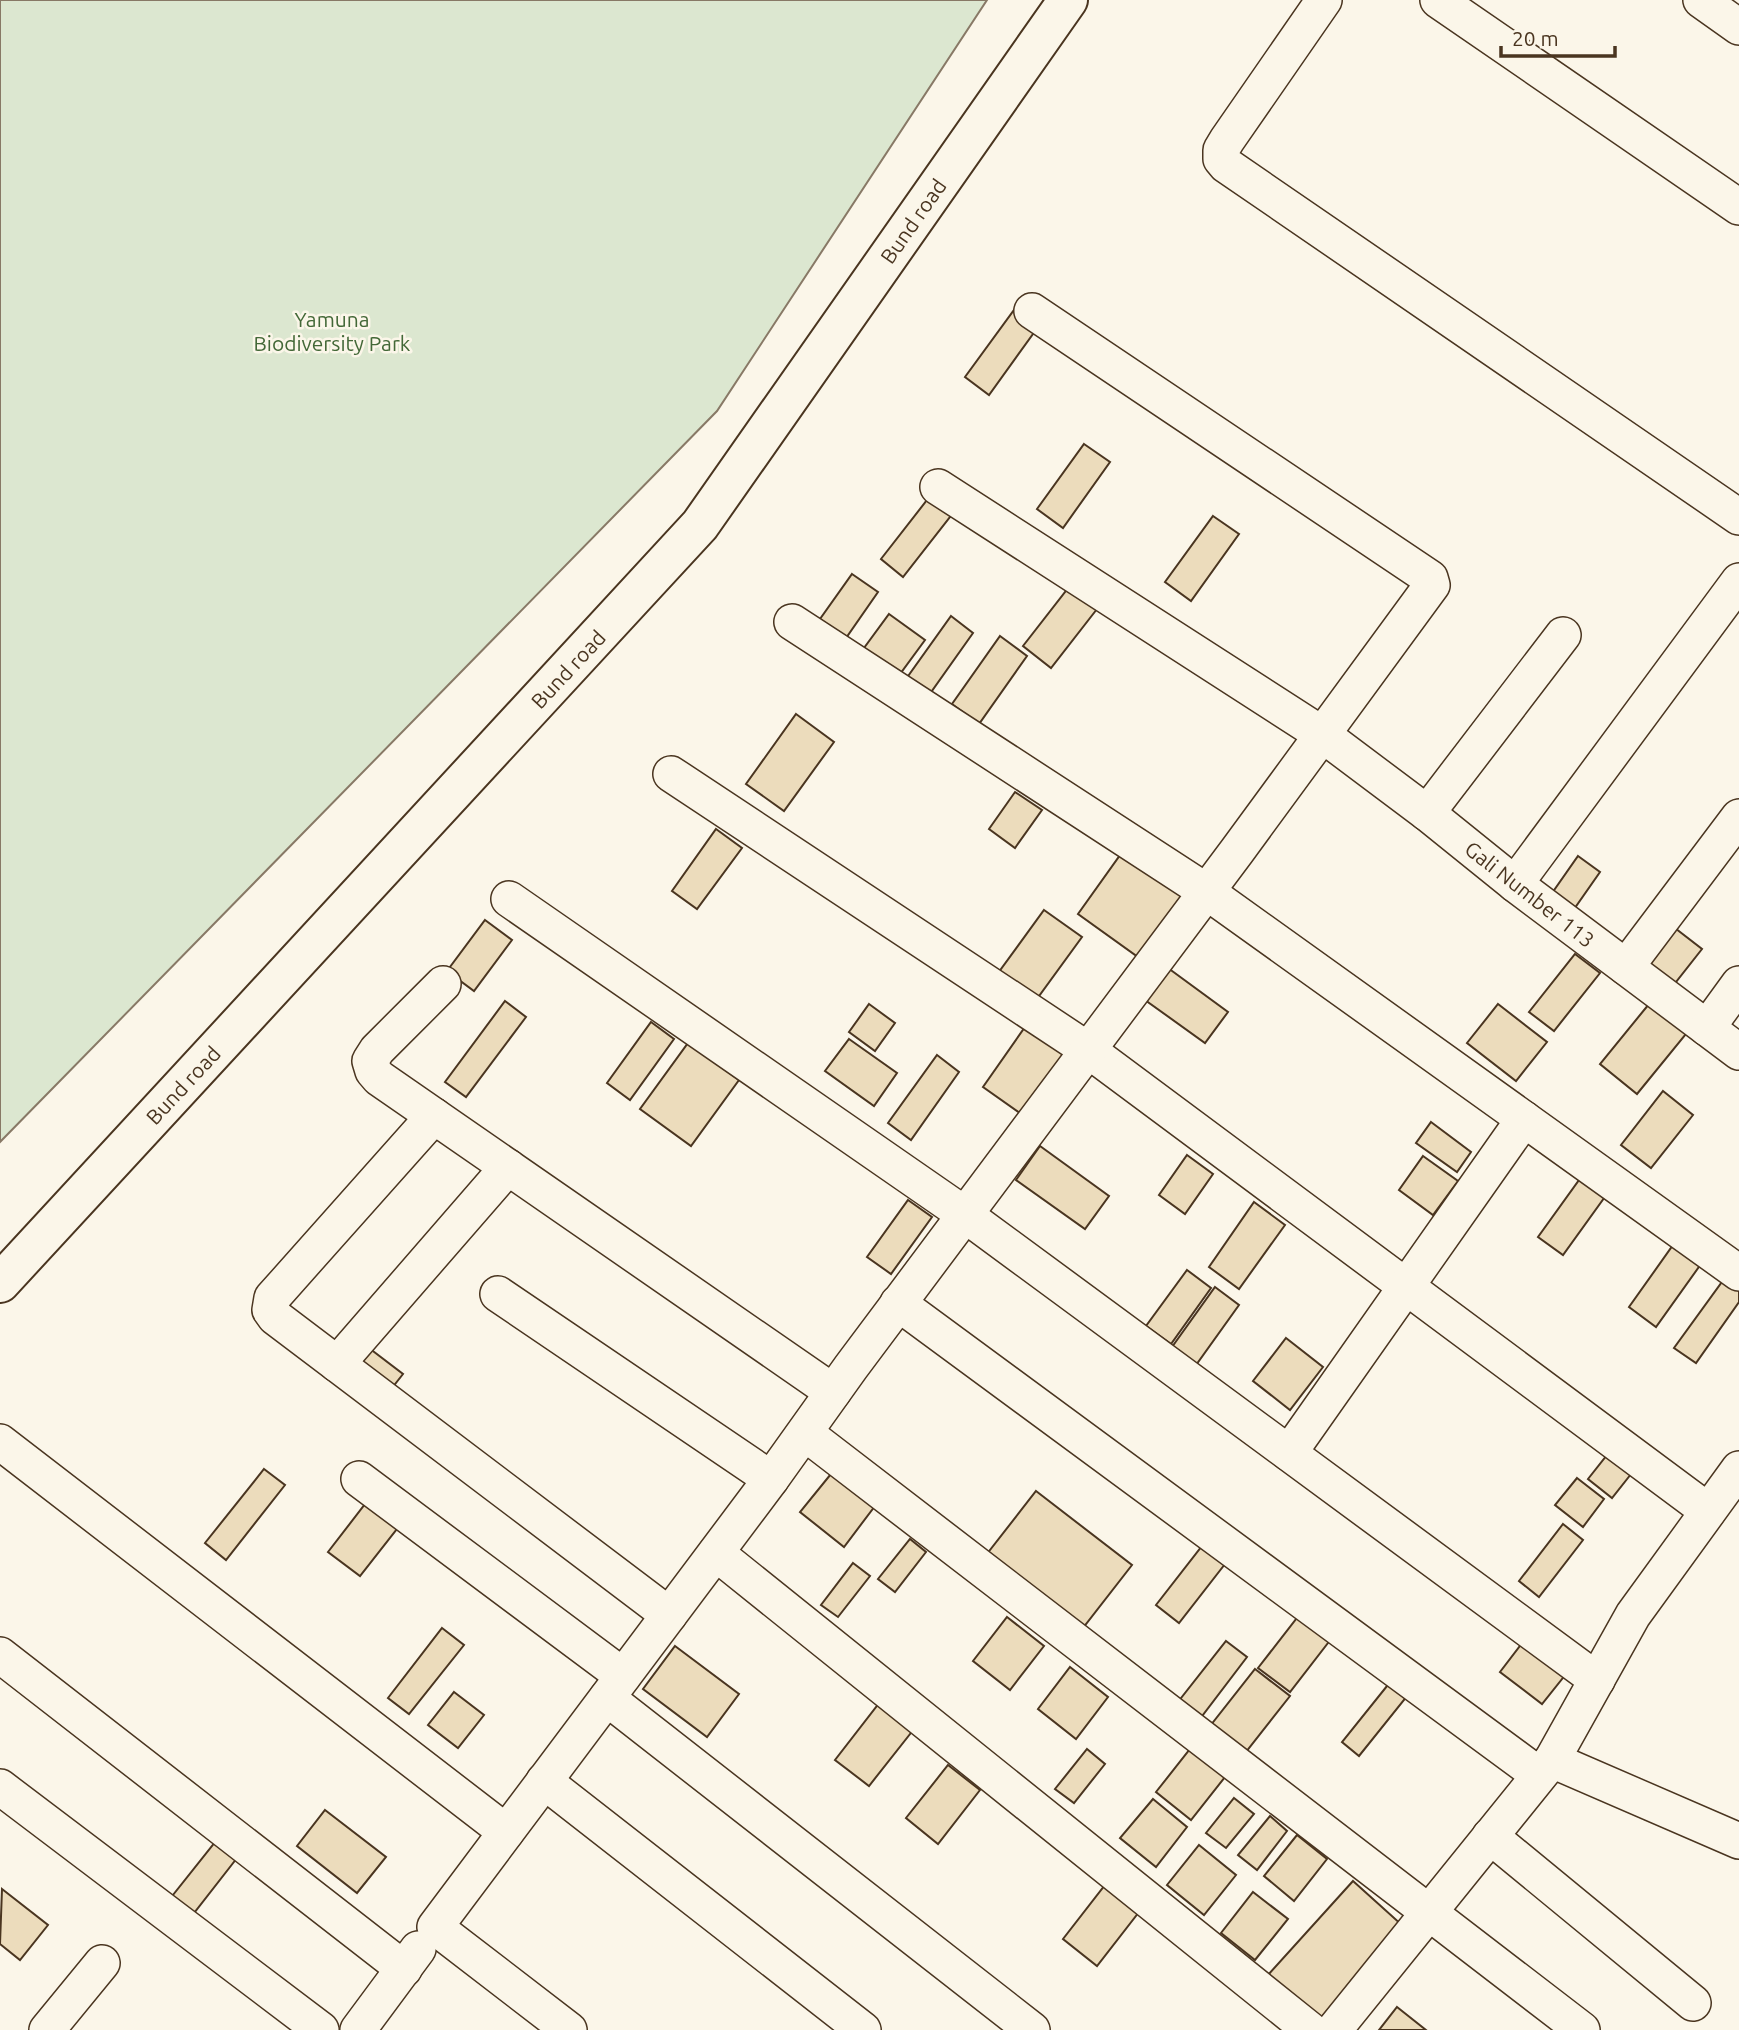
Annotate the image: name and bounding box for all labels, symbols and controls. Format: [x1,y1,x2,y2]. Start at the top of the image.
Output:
scale bar [1501,14,1615,58]
text: 20 m [1512,26,1559,50]
street label: Bund road [875,174,951,268]
park label: Yamuna Biodiversity Park [254,307,411,355]
street label: Bund road [526,625,610,713]
street label: Gali Number 113 [1461,836,1599,952]
street label: Bund road [141,1041,225,1129]

